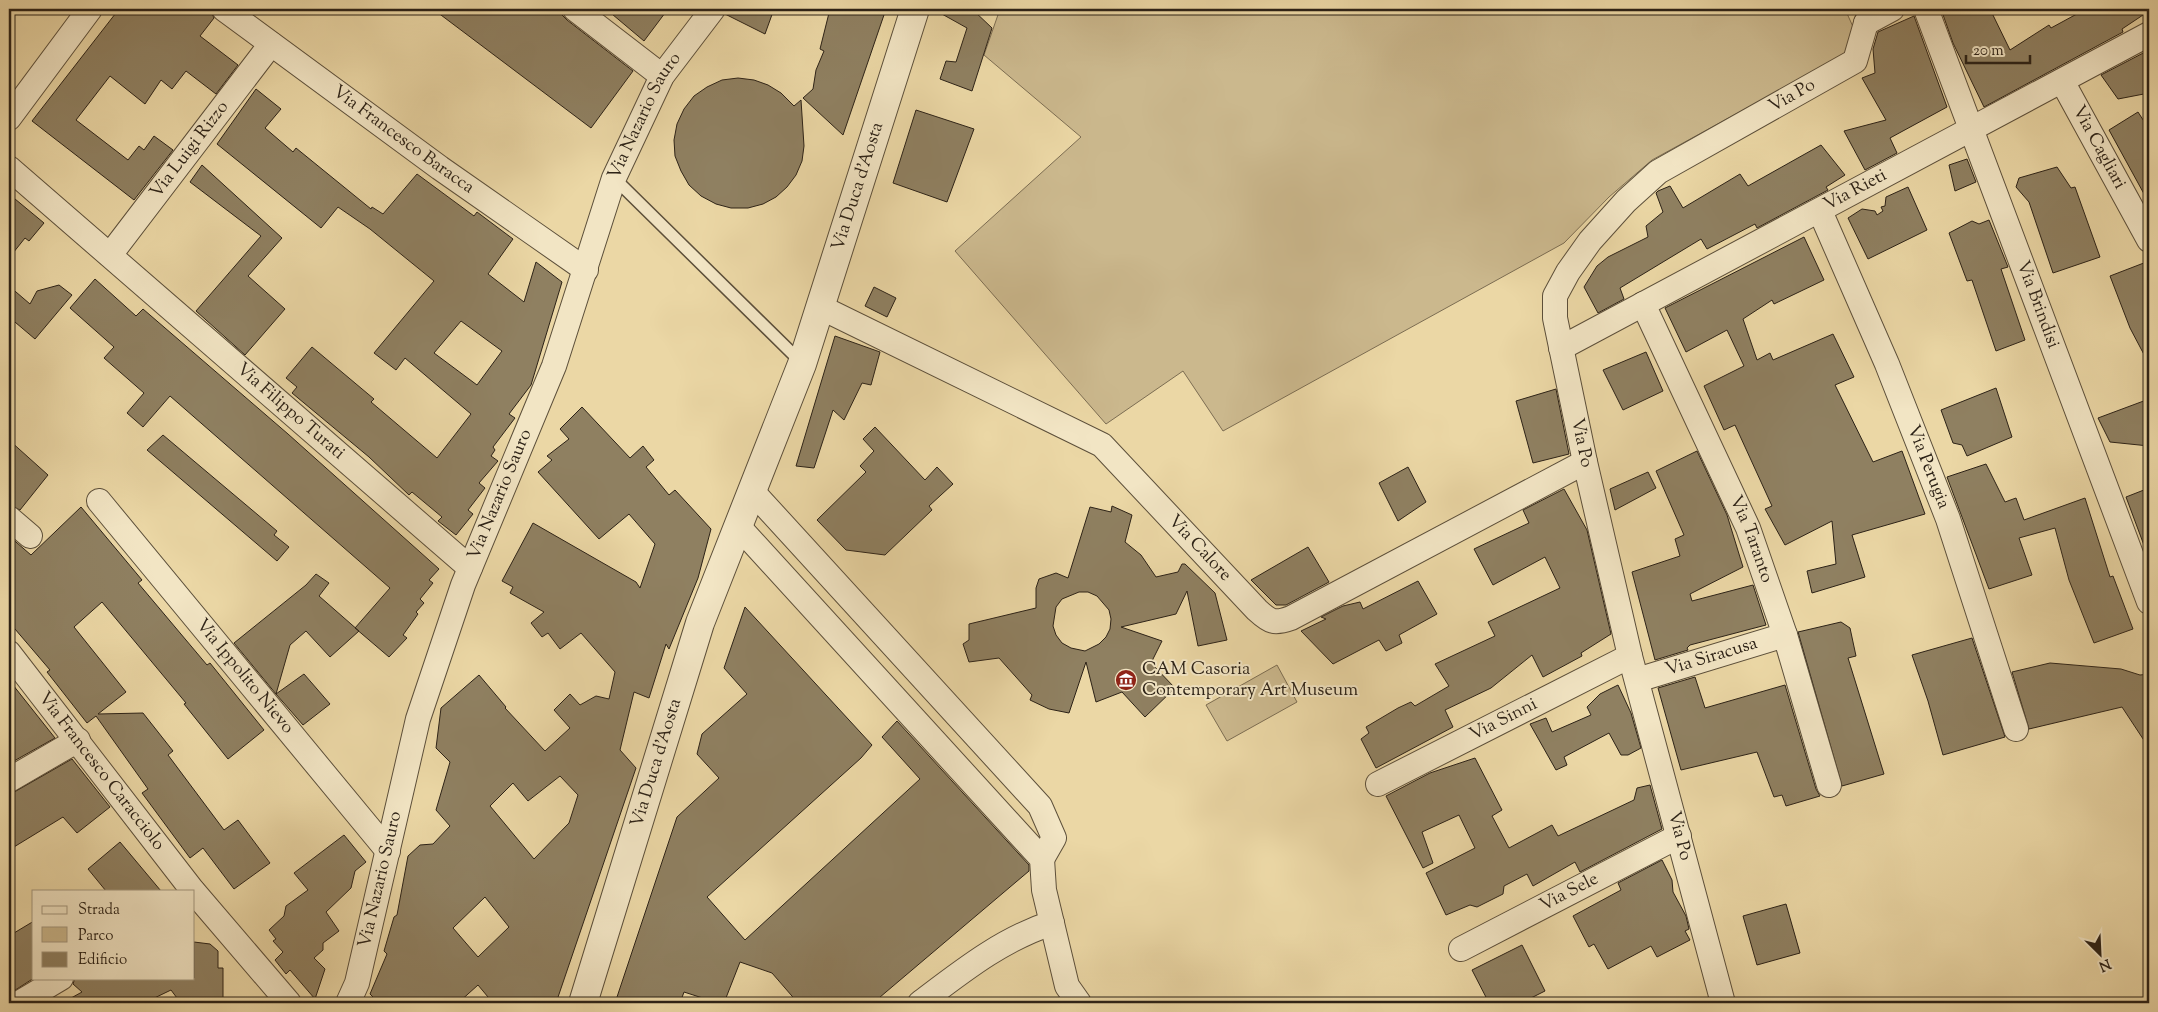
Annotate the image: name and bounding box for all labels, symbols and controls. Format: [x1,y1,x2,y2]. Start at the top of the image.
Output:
scale bar [1966,32,2029,64]
text: 20 m [1973,41,2004,62]
street label: Via Nazario Sauro [602,47,688,184]
street label: Via Po [1764,73,1821,120]
street label: Via Francesco Baracca [327,80,479,201]
street label: Via Luigi Rizzo [144,96,236,204]
street label: Via Cagliari [2065,101,2132,194]
street label: Via Duca d'Aosta [826,119,891,254]
street label: Via Rieti [1819,163,1892,218]
street label: Via Brindisi [2009,257,2066,352]
street label: Via Filippo Turati [230,357,350,466]
street label: Via Po [1563,416,1599,470]
street label: Via Perugia [1899,422,1956,513]
street label: Via Nazario Sauro [462,425,539,564]
street label: Via Taranto [1722,492,1779,587]
street label: Via Calore [1161,509,1237,588]
street label: Via Ippolito Nievo [189,614,300,740]
street label: Via Siracusa [1662,631,1761,684]
place label: CAM Casoria Contemporary Art Museum [1142,657,1358,704]
museum icon: CAM Casoria Contemporary Art Museum [1114,668,1138,692]
street label: Via Francesco Caracciolo [31,687,171,857]
street label: Via Sinni [1465,692,1542,748]
street label: Via Duca d'Aosta [625,695,689,831]
street label: Via Nazario Sauro [353,809,409,951]
street label: Via Po [1660,809,1698,864]
street label: Via Sele [1535,867,1603,919]
legend [32,890,195,980]
text: Strada [78,900,120,921]
text: Parco [78,926,114,947]
north arrow [2076,930,2126,980]
text: Edificio [78,950,127,971]
text: N [2095,953,2114,975]

